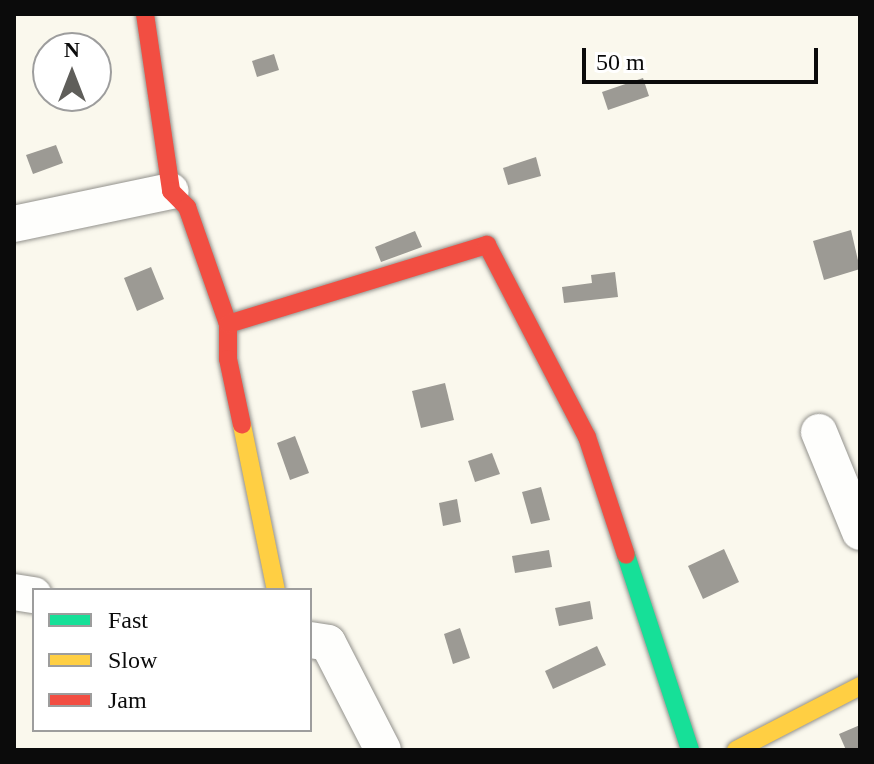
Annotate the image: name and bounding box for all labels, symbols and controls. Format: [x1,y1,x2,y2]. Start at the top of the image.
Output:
north arrow [32,32,112,112]
scale bar [586,32,822,82]
text: N [64,37,80,62]
text: 50 m [596,49,645,75]
legend [32,588,312,732]
text: Fast [108,607,148,633]
text: Slow [108,647,157,673]
text: Jam [108,687,147,713]

